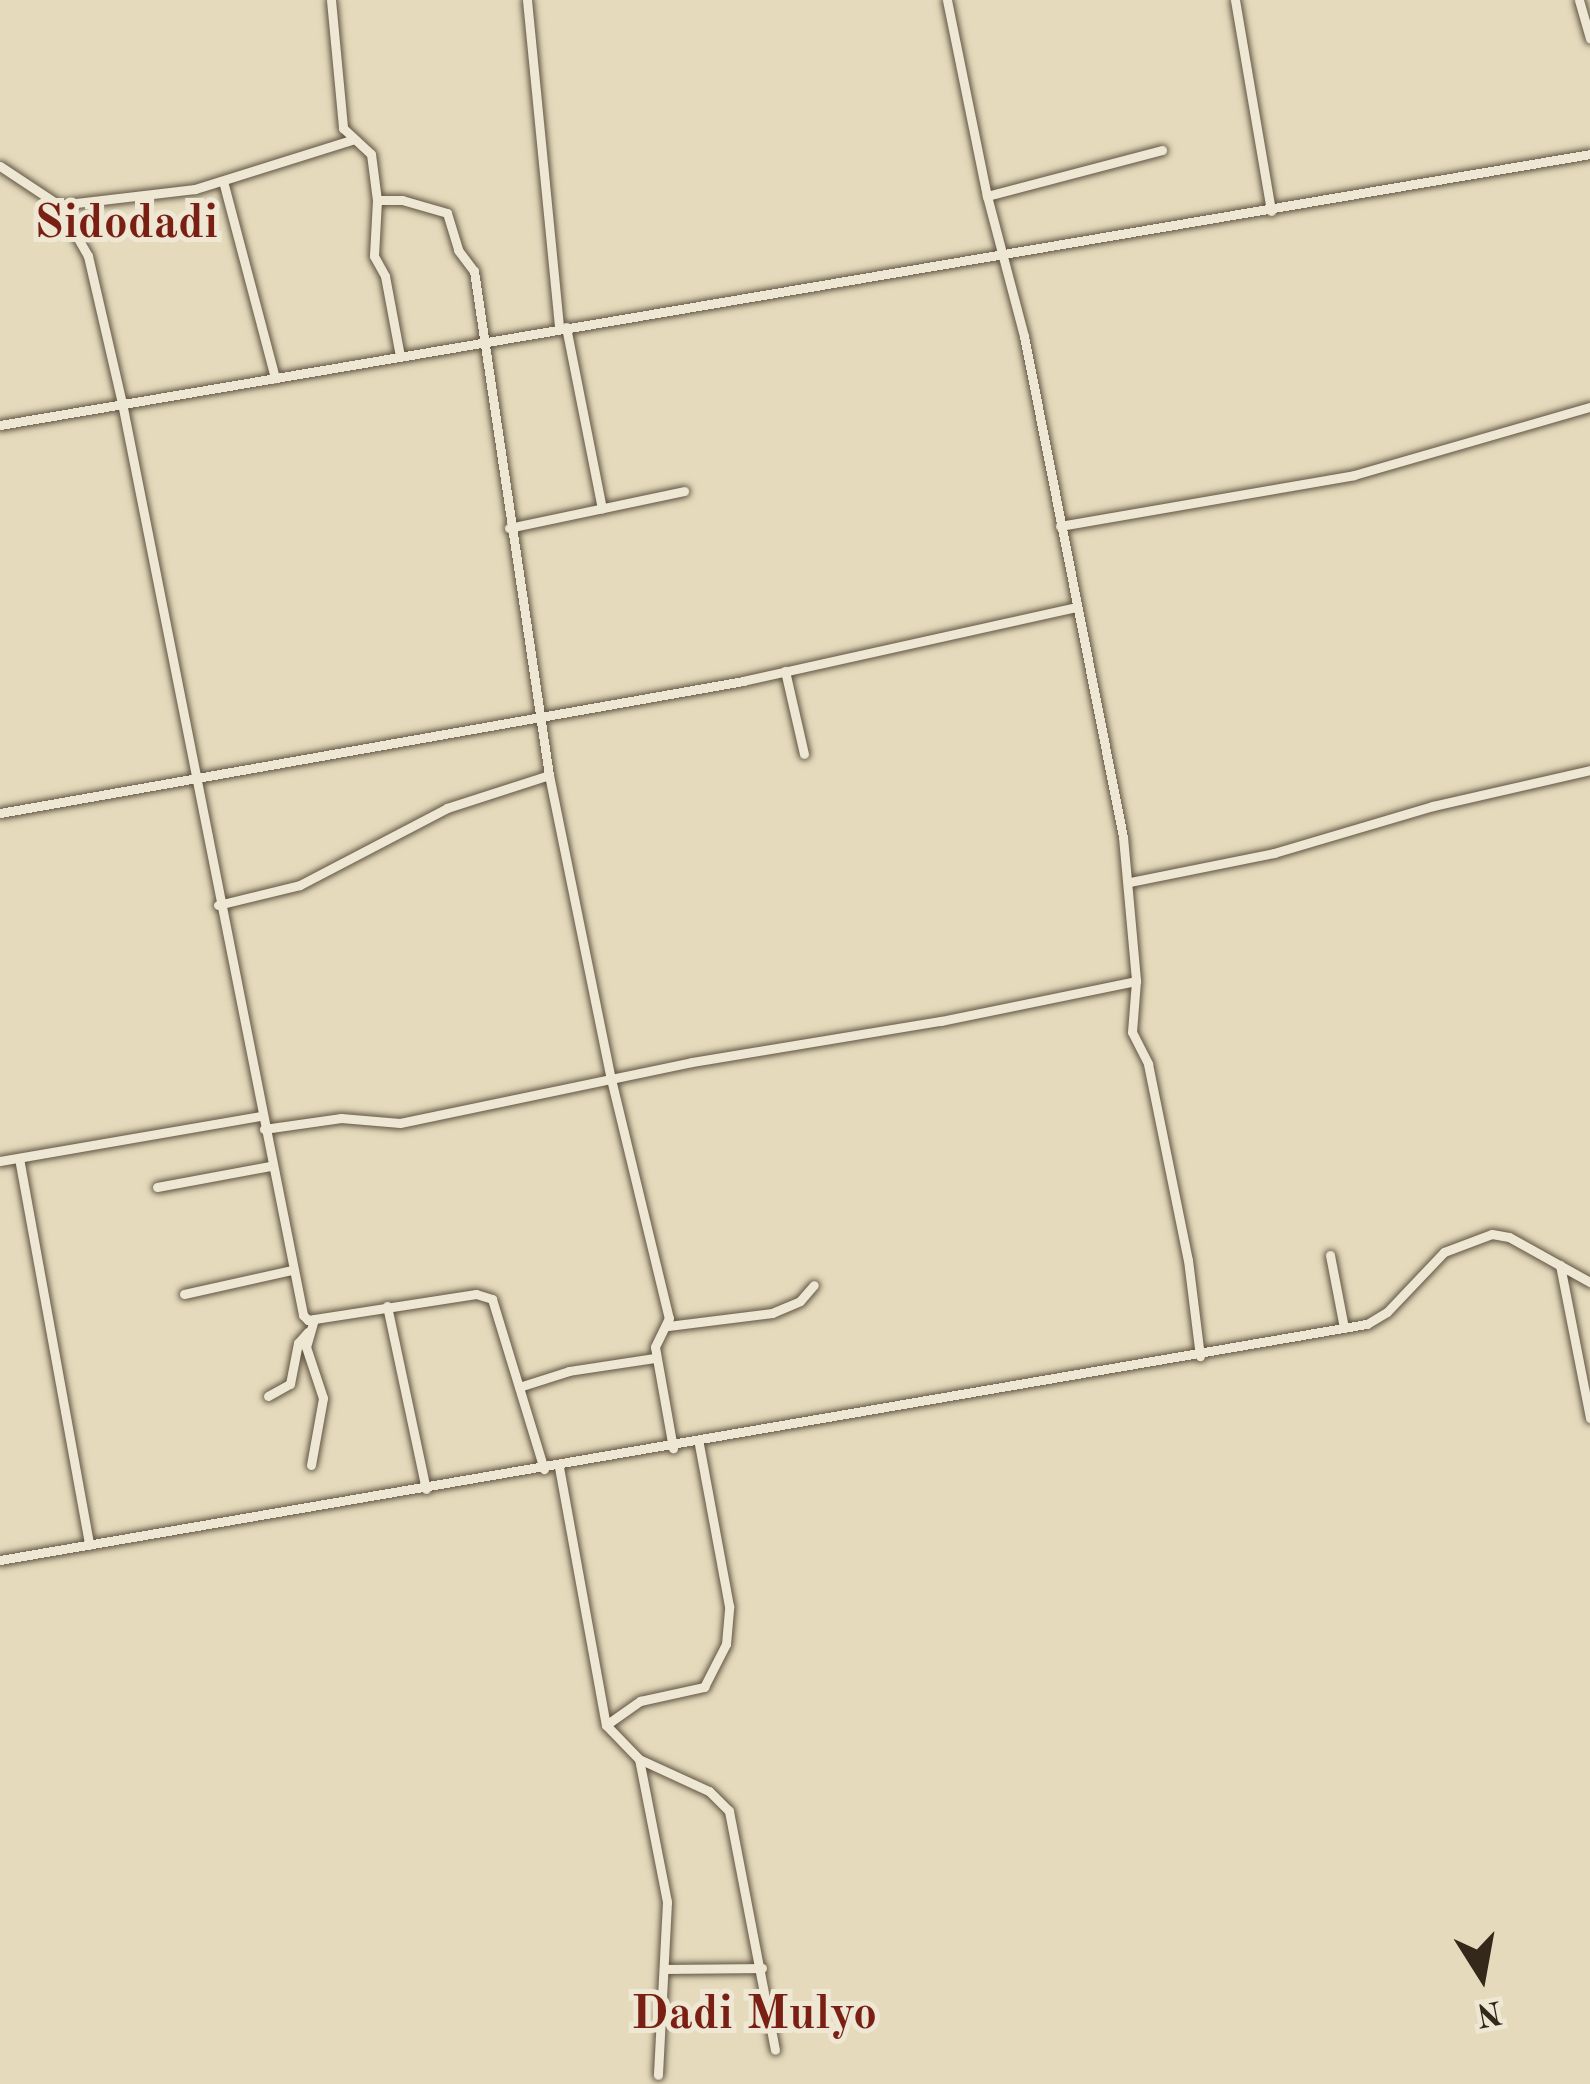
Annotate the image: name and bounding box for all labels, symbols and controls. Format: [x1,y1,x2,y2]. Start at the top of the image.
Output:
district label: Sidodadi [34,196,218,254]
north arrow [1422,1916,1542,2036]
district label: Dadi Mulyo [631,1987,877,2045]
text: N [1473,1993,1504,2030]

